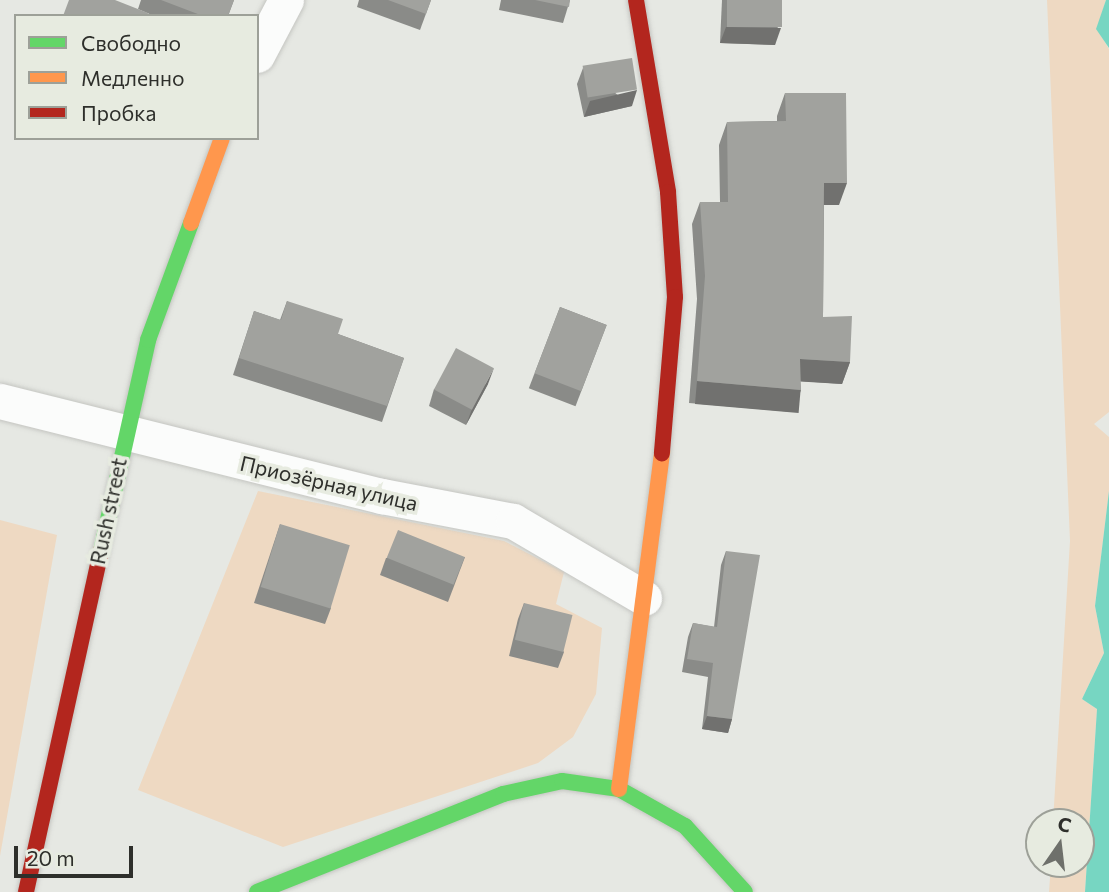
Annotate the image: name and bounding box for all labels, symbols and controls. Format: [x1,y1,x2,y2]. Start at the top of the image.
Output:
legend [14,14,259,140]
text: Свободно [81,30,181,55]
text: Медленно [81,65,185,90]
text: Пробка [81,100,156,125]
street label: Приозёрная улица [238,450,420,516]
street label: Rush street [84,456,132,566]
north arrow [1025,808,1095,878]
text: С [1056,811,1074,837]
scale bar [18,832,136,876]
text: 20 m [27,845,75,870]

